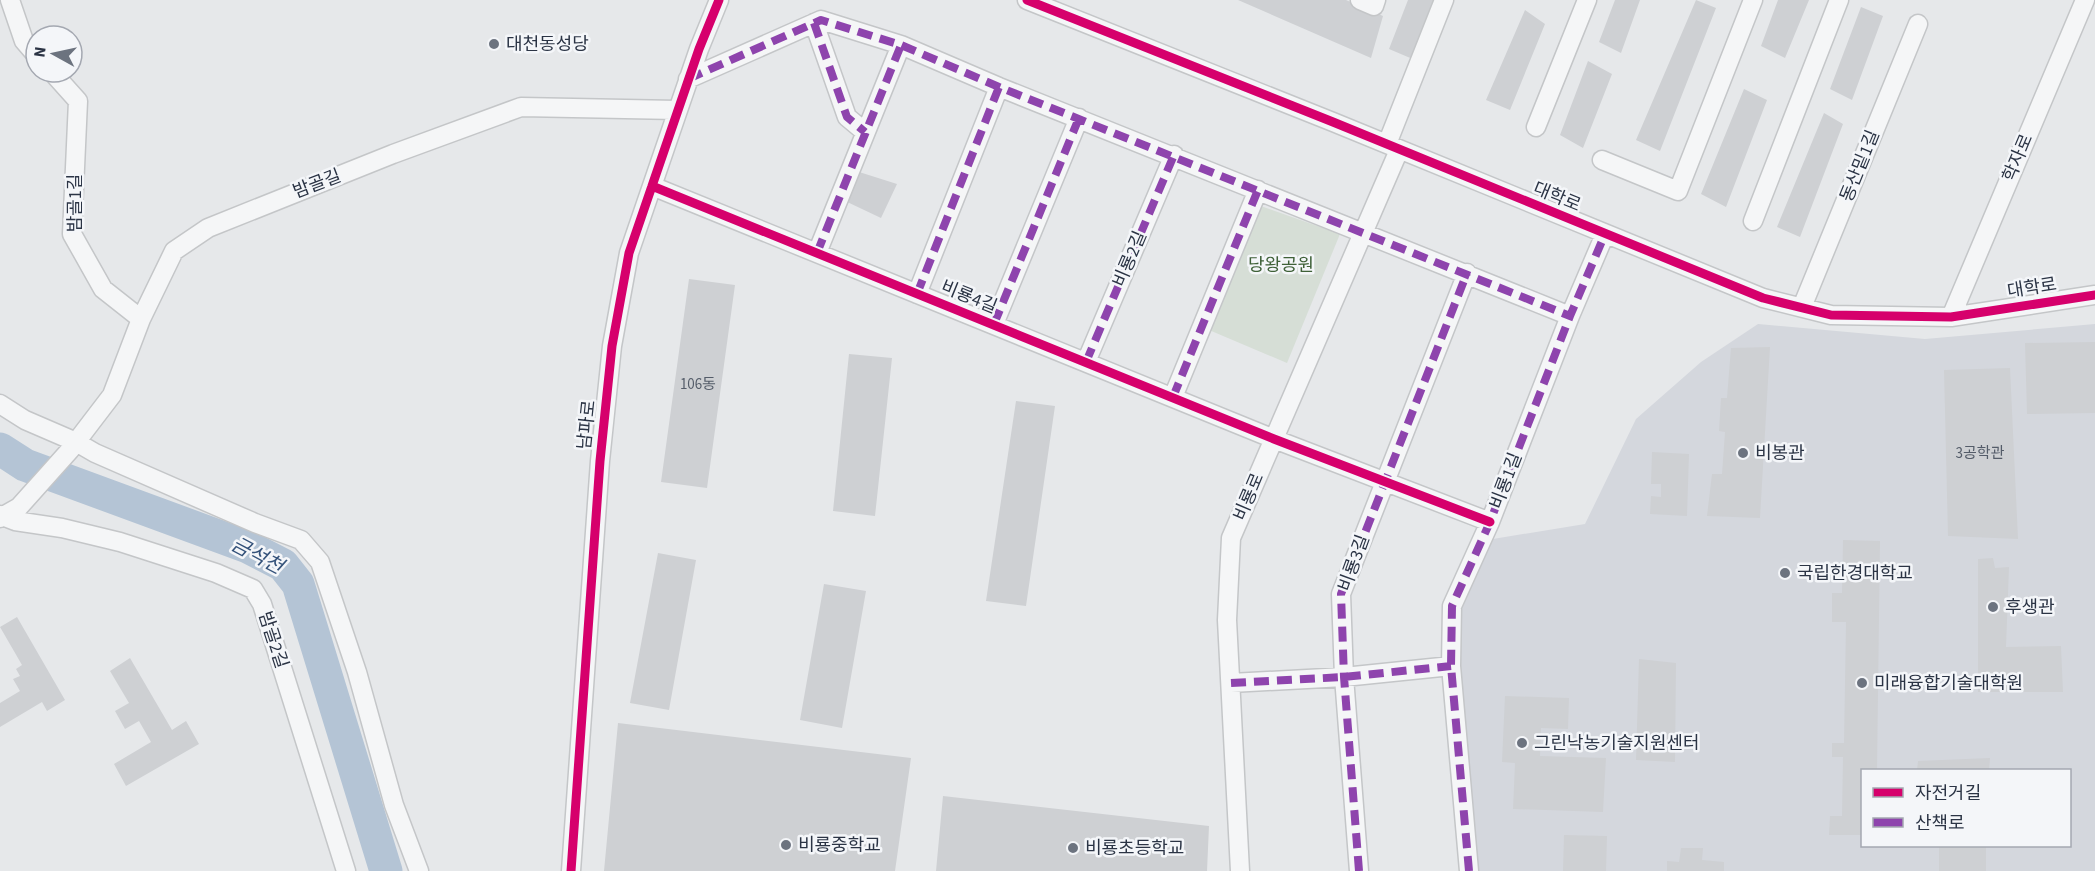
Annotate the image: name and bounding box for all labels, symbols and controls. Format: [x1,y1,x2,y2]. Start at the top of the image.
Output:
north arrow [24,24,84,84]
place label: 대천동성당 [506,32,589,57]
marker: 대천동성당 [487,37,501,51]
text: N [29,45,52,59]
street label: 동산밑1길 [1834,126,1886,206]
street label: 학자로 [1997,130,2039,186]
street label: 밤골길 [289,163,345,205]
street label: 밤골1길 [63,174,88,232]
street label: 대학로 [1529,176,1585,218]
street label: 비룡2길 [1107,227,1153,291]
park label: 당왕공원 [1248,253,1314,278]
street label: 대학로 [2006,272,2058,304]
street label: 비룡4길 [937,274,1001,320]
house number: 106동 [680,374,716,395]
street label: 남파로 [572,399,602,451]
place label: 비봉관 [1755,441,1805,466]
house number: 3공학관 [1956,443,2005,464]
marker: 비봉관 [1736,446,1750,460]
street label: 비룡1길 [1484,449,1528,513]
street label: 비룡로 [1228,469,1270,525]
water label: 금석천 [226,531,290,583]
street label: 비룡3길 [1332,531,1376,595]
place label: 국립한경대학교 [1797,561,1913,586]
marker: 국립한경대학교 [1778,566,1792,580]
place label: 후생관 [2005,595,2055,620]
marker: 후생관 [1986,600,2000,614]
street label: 밤골2길 [252,608,294,672]
place label: 미래융합기술대학원 [1874,671,2023,696]
marker: 미래융합기술대학원 [1855,676,1869,690]
place label: 그린낙농기술지원센터 [1534,731,1700,756]
marker: 그린낙농기술지원센터 [1515,736,1529,750]
legend [1861,769,2071,847]
text: 자전거길 [1915,781,1981,806]
text: 산책로 [1915,811,1965,836]
place label: 비룡중학교 [798,833,881,858]
place label: 비룡초등학교 [1085,836,1184,861]
marker: 비룡중학교 [779,838,793,852]
marker: 비룡초등학교 [1066,841,1080,855]

